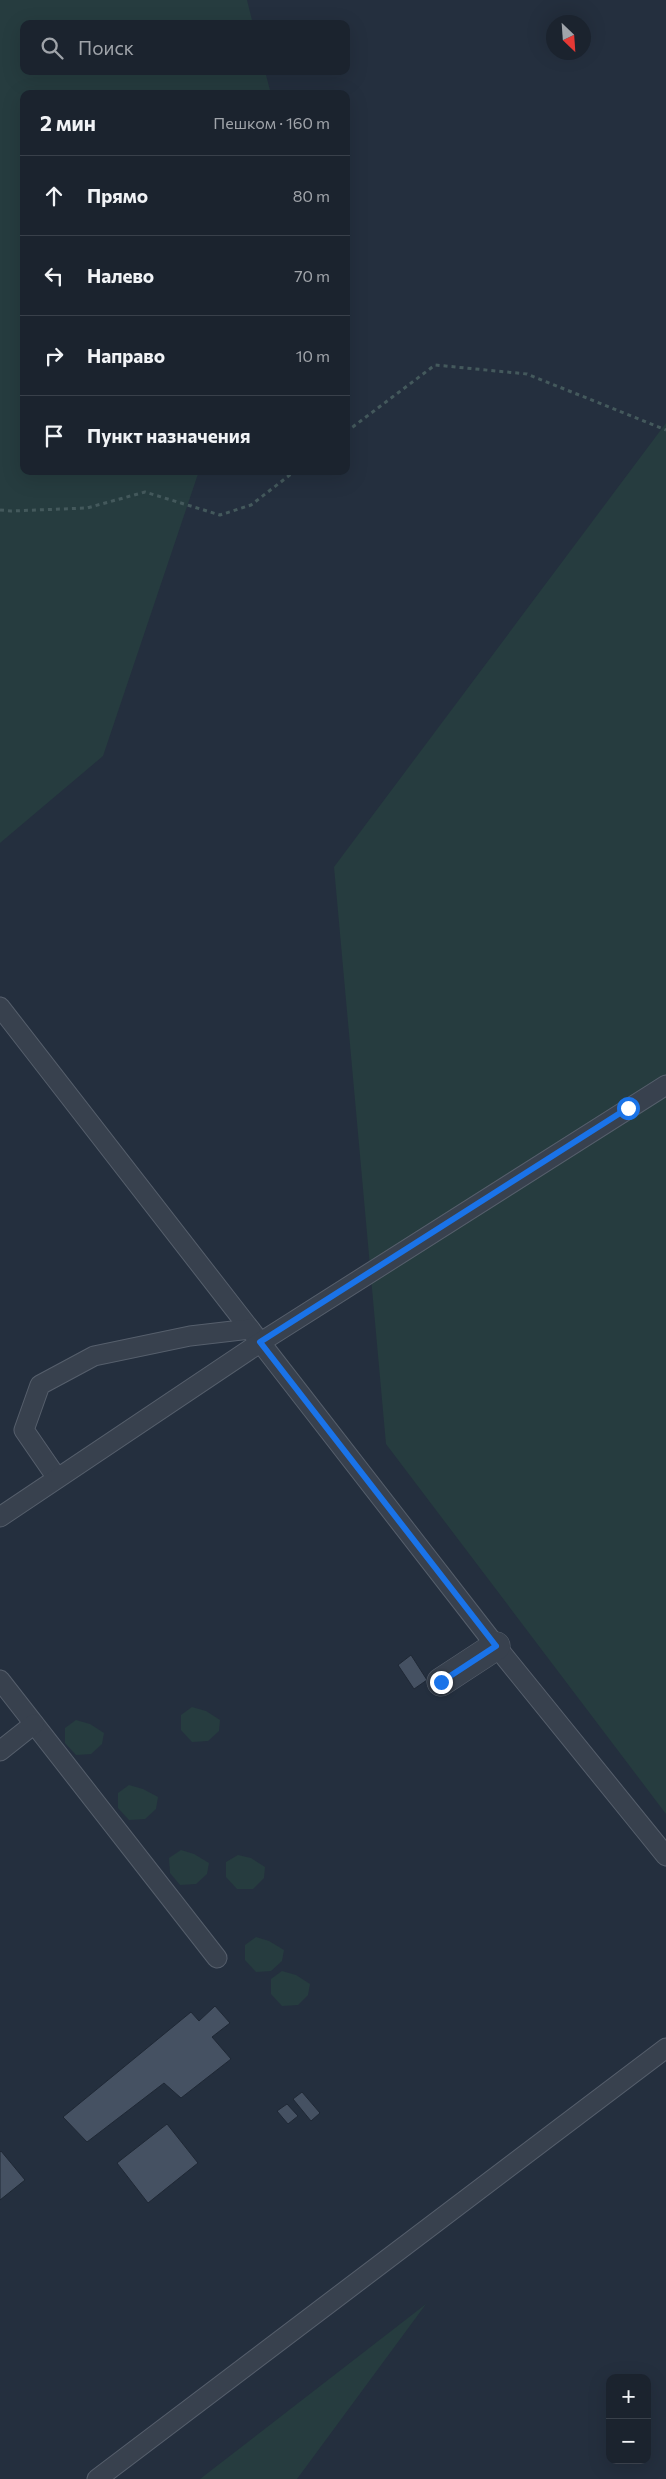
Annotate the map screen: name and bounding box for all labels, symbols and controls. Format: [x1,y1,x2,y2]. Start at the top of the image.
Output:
north arrow [546,15,591,60]
search box [20,20,350,75]
icon: search [38,34,66,62]
text: Поиск [78,36,134,59]
text: 2 мин [40,110,96,135]
text: Пешком · 160 m [213,113,330,132]
icon: ahead [40,182,68,210]
text: Прямо [87,184,148,207]
text: 80 m [293,186,330,205]
icon: left [40,262,68,290]
text: Налево [87,264,154,287]
text: 70 m [294,266,330,285]
icon: right [40,342,68,370]
text: Направо [87,344,165,367]
text: 10 m [296,346,330,365]
icon: arrive [40,422,68,450]
text: Пункт назначения [87,424,250,447]
route start [617,1097,640,1120]
route end [430,1671,453,1694]
map controls [606,2374,651,2464]
button: + [606,2374,651,2419]
button: − [606,2419,651,2464]

